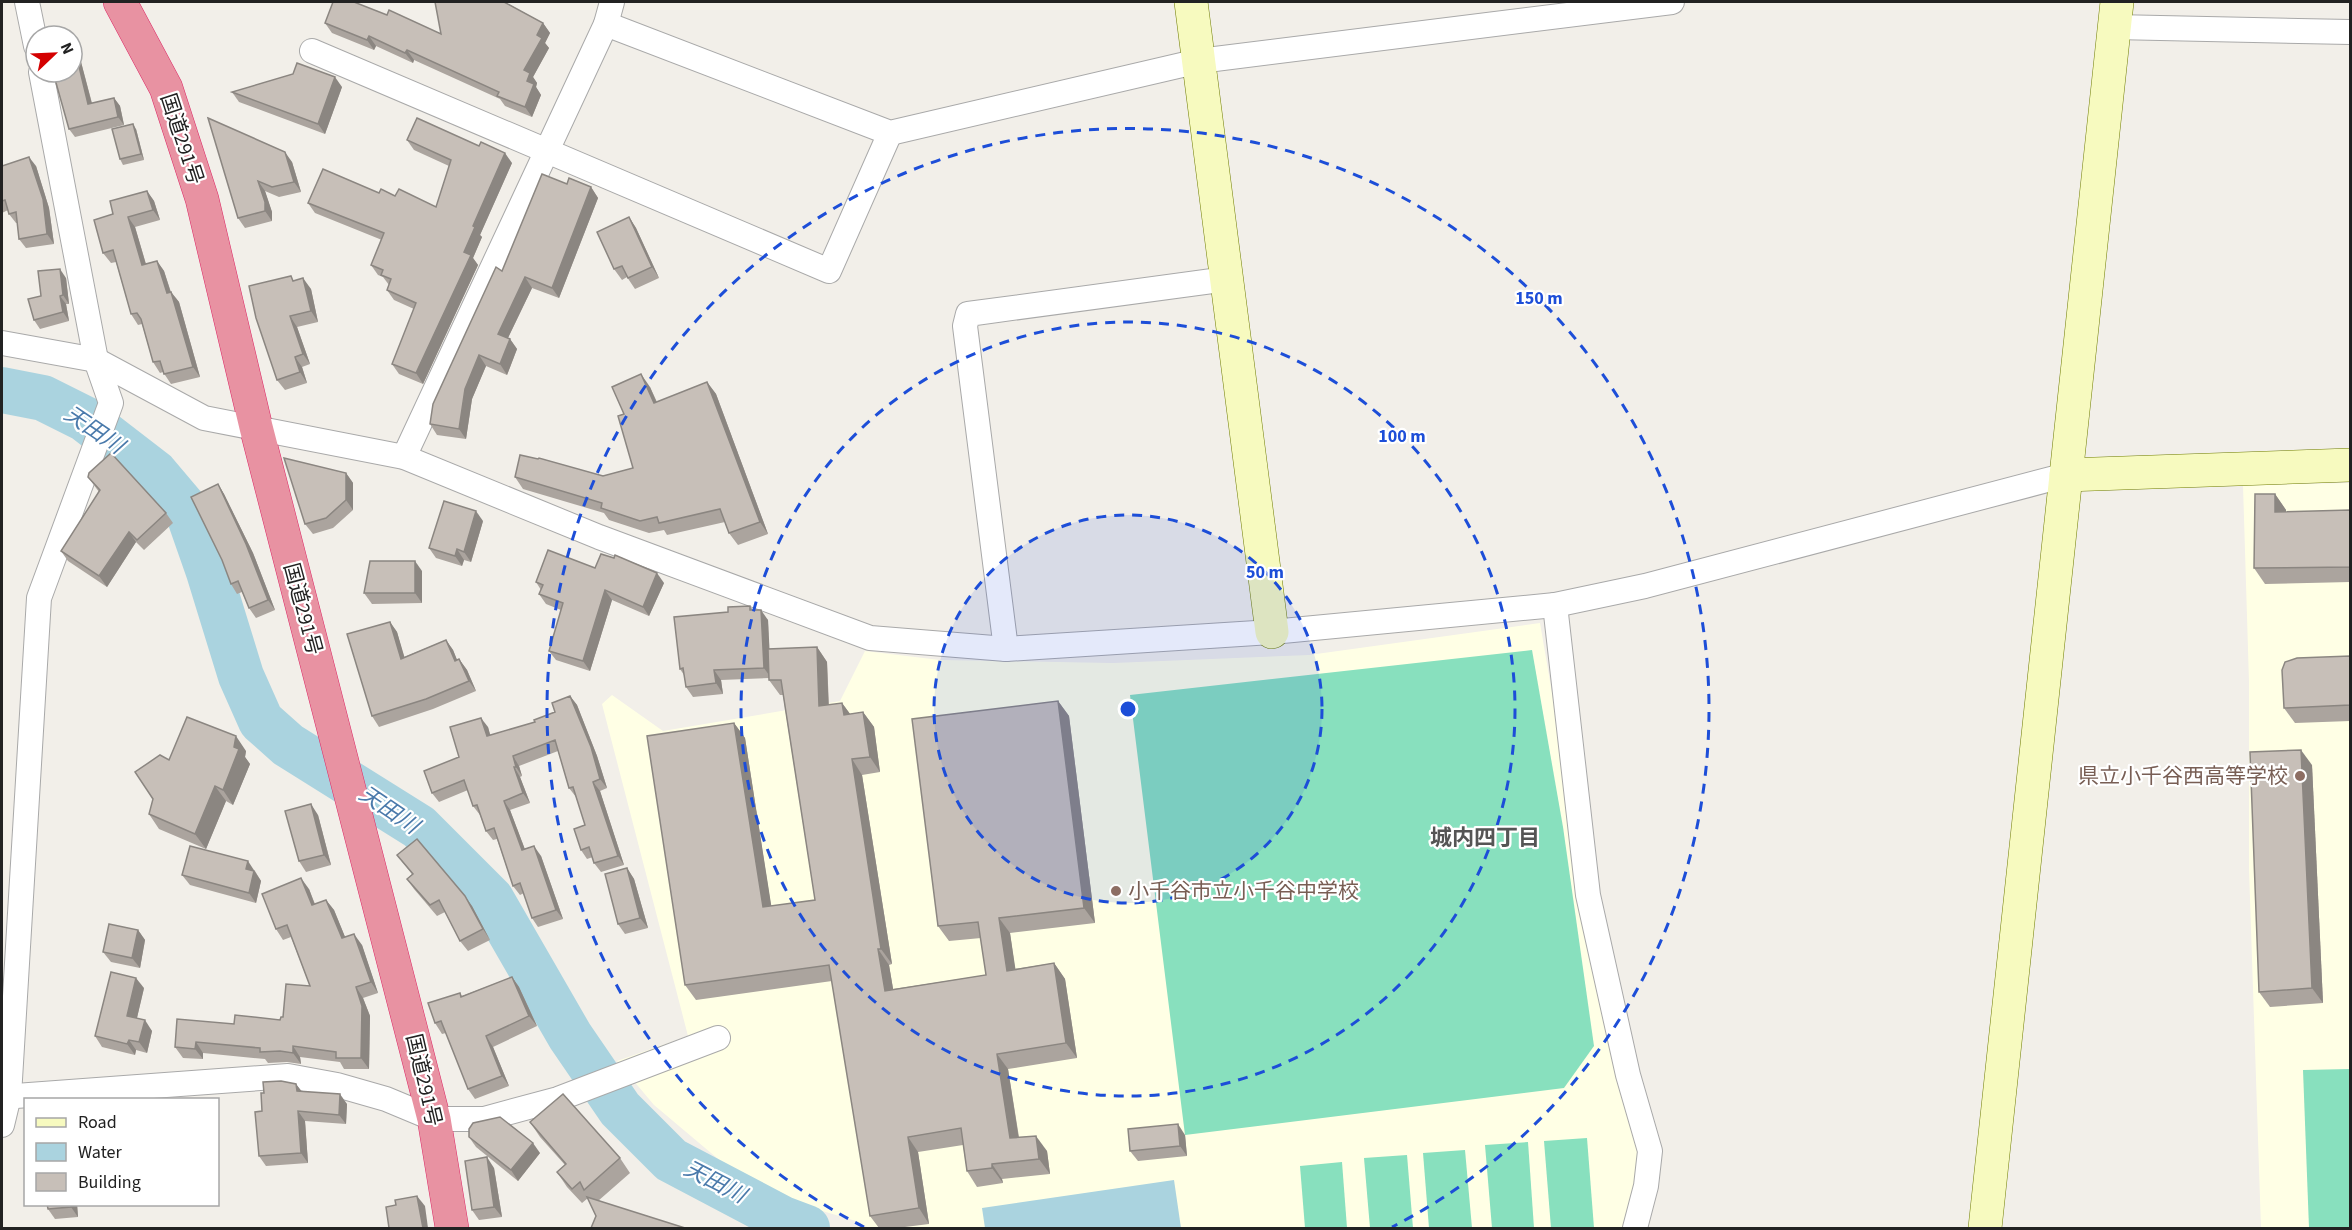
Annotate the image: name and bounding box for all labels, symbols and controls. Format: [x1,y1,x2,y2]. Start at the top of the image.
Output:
north arrow [24,24,84,84]
text: N [55,39,79,58]
street label: 国道291号 [153,90,211,188]
text: 150 m [1515,286,1563,311]
water label: 天田川 [58,398,132,463]
text: 100 m [1378,424,1426,449]
street label: 国道291号 [276,560,330,658]
text: 50 m [1246,560,1284,585]
centre of rings [1118,699,1138,719]
place label: 県立小千谷西高等学校 [2078,761,2288,791]
marker: 県立小千谷西高等学校 [2293,769,2307,783]
water label: 天田川 [353,778,427,843]
district label: 城内四丁目 [1430,822,1540,854]
place label: 小千谷市立小千谷中学校 [1128,876,1359,906]
marker: 小千谷市立小千谷中学校 [1109,884,1123,898]
street label: 国道291号 [399,1031,449,1129]
legend [24,1098,219,1206]
text: Road [78,1110,117,1135]
text: Water [78,1140,122,1165]
water label: 天田川 [678,1153,753,1212]
text: Building [78,1170,141,1195]

